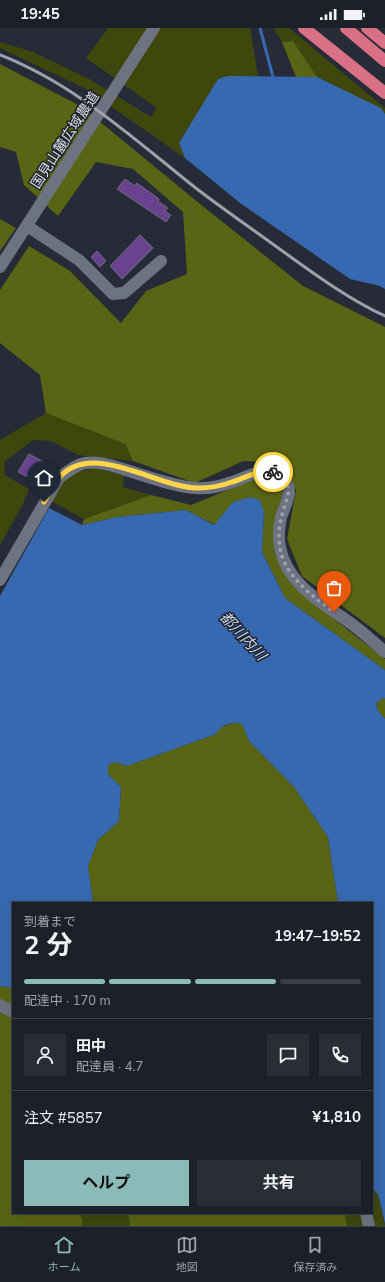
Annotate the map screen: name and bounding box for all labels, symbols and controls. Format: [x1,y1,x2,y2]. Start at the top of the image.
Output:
text: 19:45 [20,4,60,24]
street label: 国見山麓広域農道 [27,88,103,192]
courier [253,452,293,492]
pin [27,461,61,502]
icon: bike [262,461,284,483]
icon: home [33,467,55,489]
pin [317,571,351,612]
icon: bag [323,577,345,599]
water label: 都川内川 [215,607,272,666]
text: 到着まで [24,913,76,931]
text: 19:47–19:52 [274,926,361,946]
text: 2 分 [24,928,73,963]
text: 配達中 · 170 m [24,992,111,1010]
button: person [24,1034,66,1076]
button: chat [267,1034,309,1076]
button: phone [319,1034,361,1076]
text: 田中 [76,1036,106,1056]
text: 配達員 · 4.7 [76,1058,143,1076]
text: ¥1,810 [312,1107,361,1127]
text: 注文 #5857 [24,1108,103,1128]
button: ヘルプ [24,1160,189,1206]
button: 共有 [197,1160,361,1206]
tab: ホーム [48,1234,80,1275]
tab: 地図 [176,1234,198,1275]
tab: 保存済み [293,1234,337,1275]

